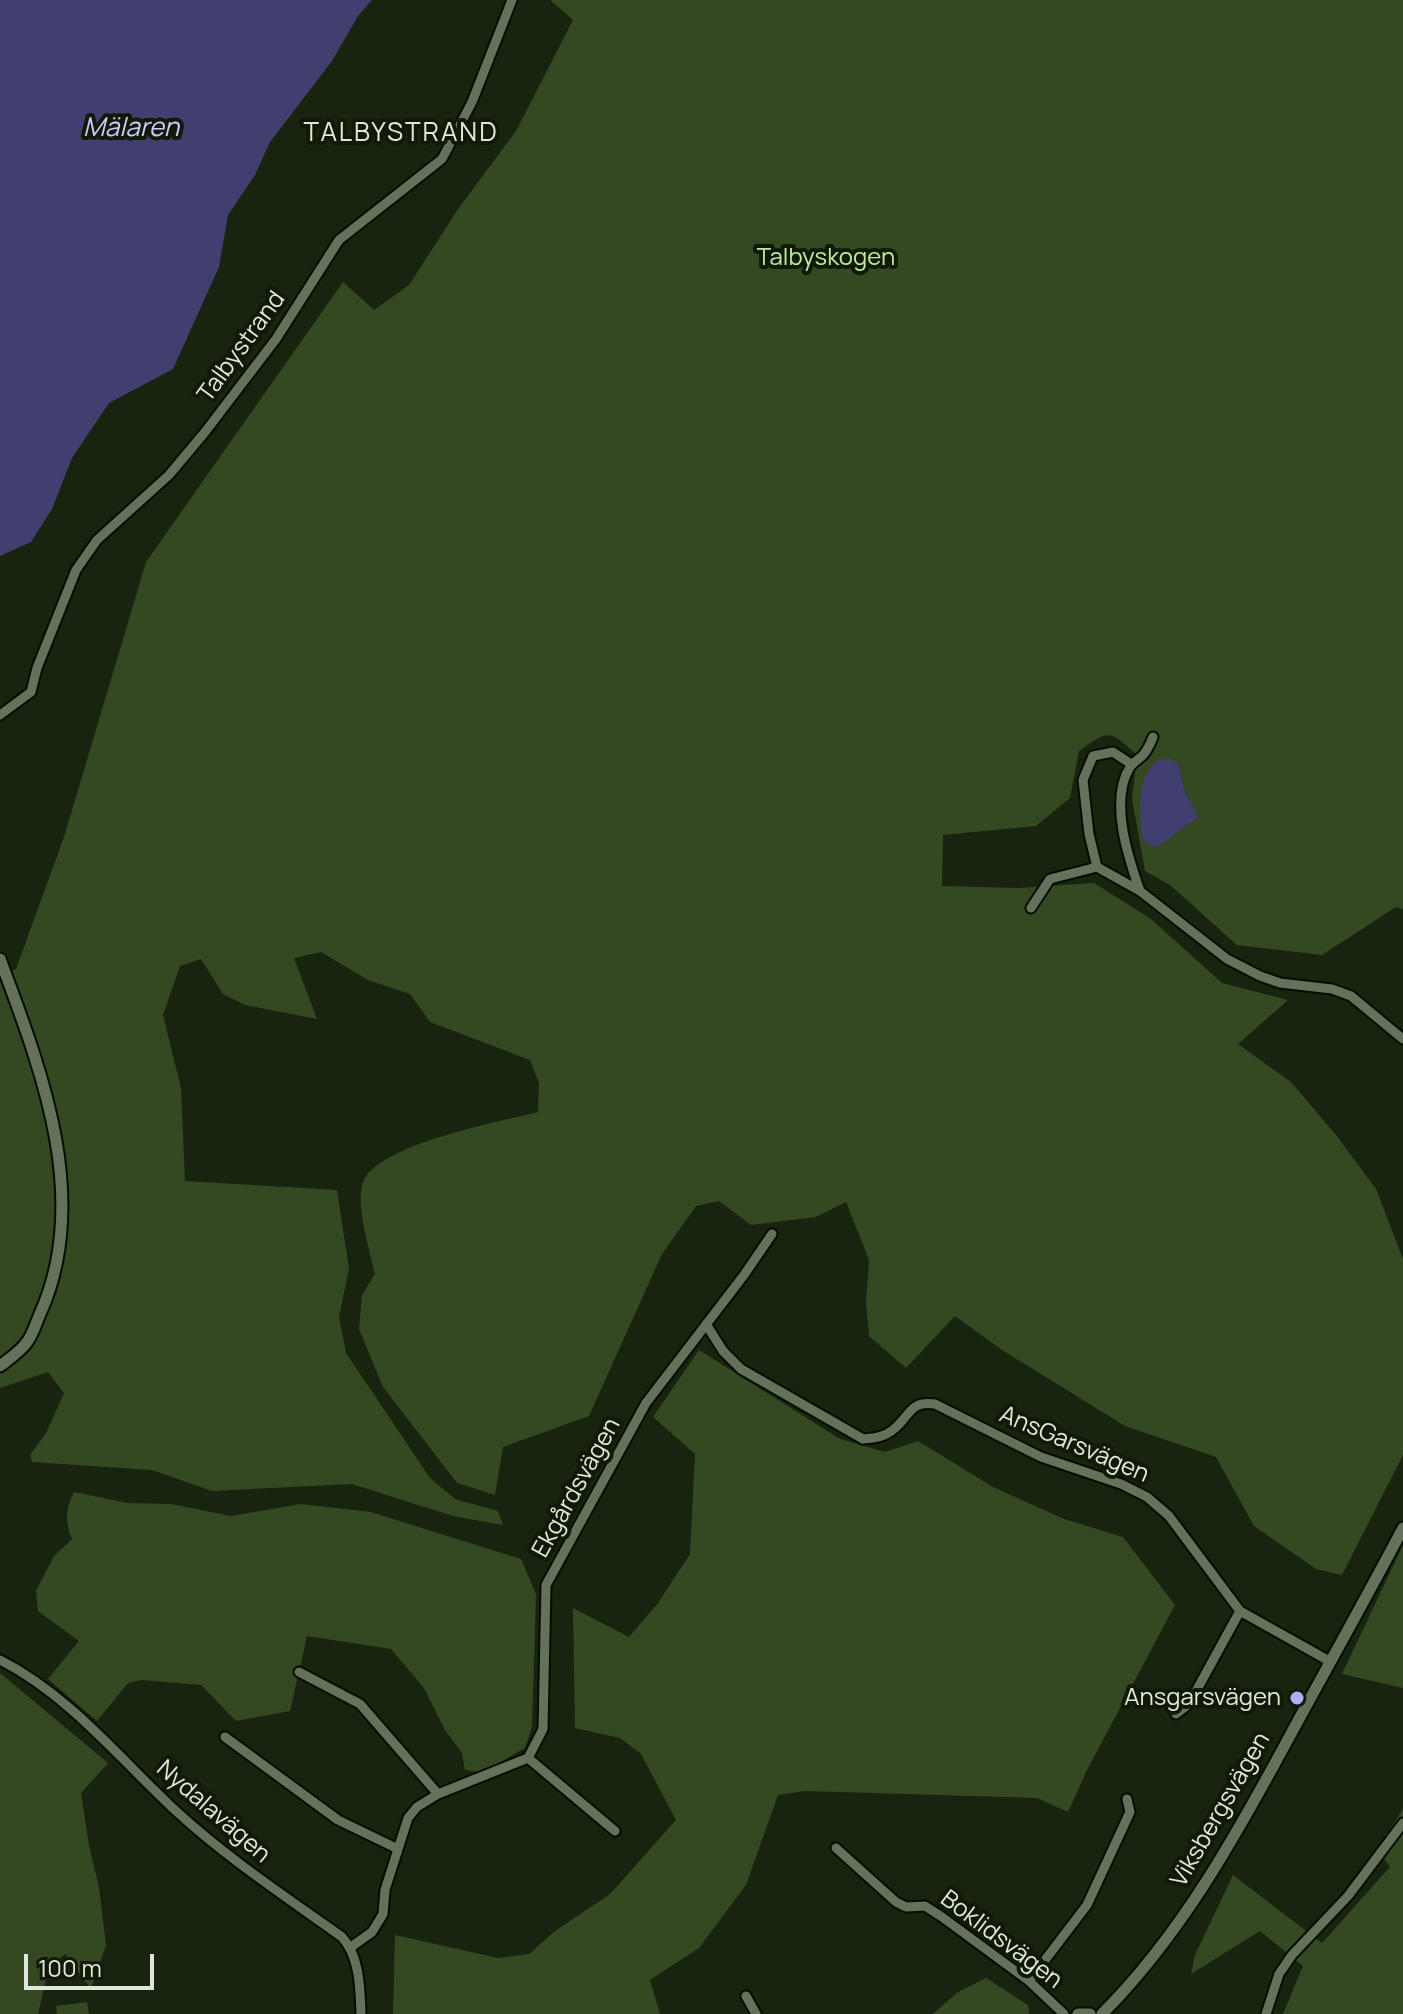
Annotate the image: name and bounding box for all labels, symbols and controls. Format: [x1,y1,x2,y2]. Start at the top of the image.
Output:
water label: Mälaren [83,113,179,145]
district label: TALBYSTRAND [303,118,499,150]
park label: Talbyskogen [757,244,895,272]
street label: Talbystrand [192,286,292,408]
street label: AnsGarsvägen [995,1401,1153,1489]
street label: Ekgårdsvägen [527,1413,627,1563]
place label: Ansgarsvägen [1124,1684,1281,1712]
marker: Ansgarsvägen [1288,1689,1306,1707]
street label: Viksbergsvägen [1165,1728,1277,1892]
street label: Nydalavägen [150,1755,276,1869]
street label: Boklidsvägen [934,1885,1068,1995]
scale bar [28,1938,158,1988]
text: 100 m [38,1951,102,1984]

